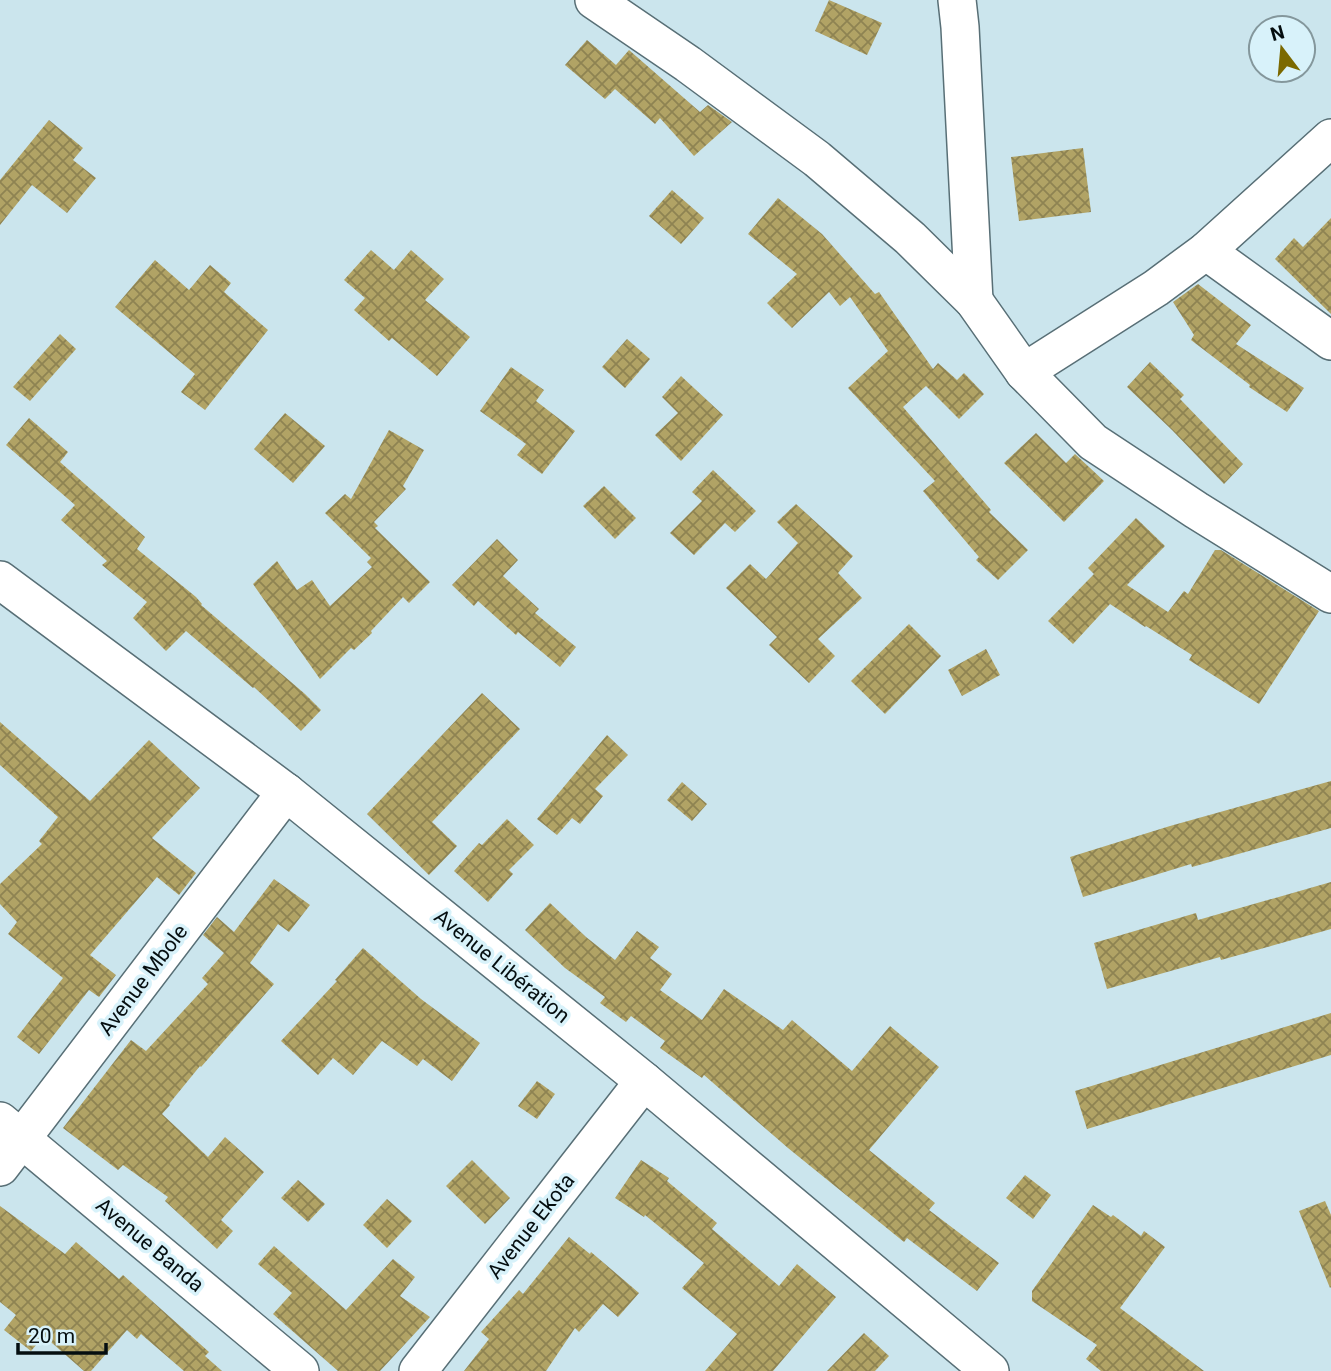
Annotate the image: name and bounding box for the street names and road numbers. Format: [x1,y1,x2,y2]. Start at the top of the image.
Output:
street label: Avenue Libération [430,904,574,1028]
street label: Avenue Mbole [94,920,192,1040]
street label: Avenue Ekota [483,1169,579,1283]
street label: Avenue Banda [91,1193,209,1297]

